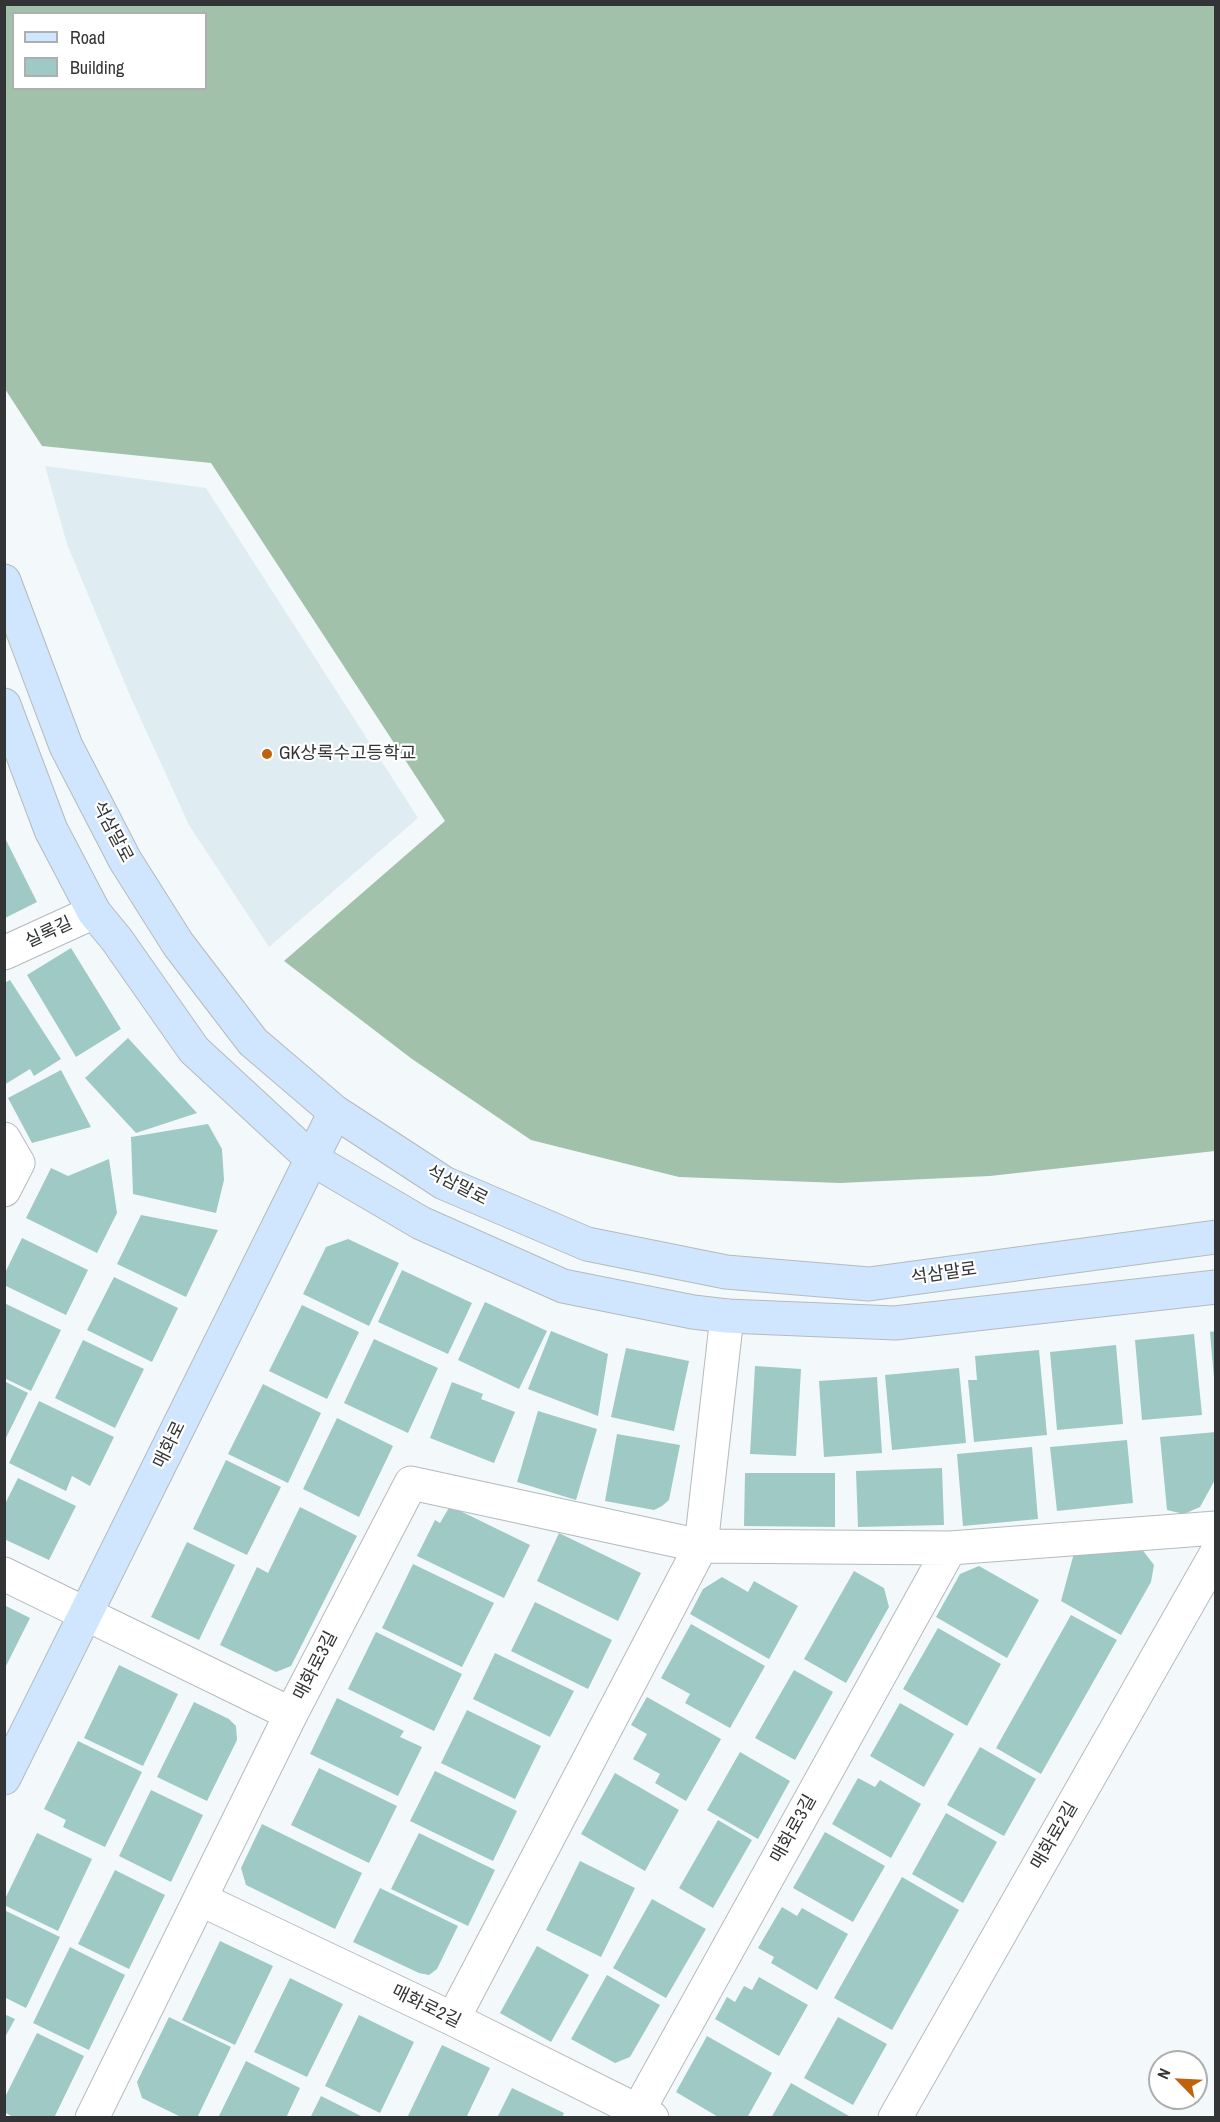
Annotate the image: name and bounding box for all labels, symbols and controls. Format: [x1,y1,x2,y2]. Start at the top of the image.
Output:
legend [12,12,207,90]
text: Road [70,25,105,50]
text: Building [70,55,124,80]
place label: GK상록수고등학교 [279,743,416,765]
marker: GK상록수고등학교 [260,747,274,761]
street label: 석삼말로 [87,798,137,866]
street label: 실록길 [22,913,76,953]
street label: 석삼말로 [423,1161,491,1211]
street label: 석삼말로 [910,1259,978,1289]
street label: 매화로 [149,1418,191,1472]
street label: 매화로3길 [289,1628,343,1704]
street label: 매화로3길 [767,1791,821,1867]
street label: 매화로2길 [1027,1798,1083,1874]
street label: 매화로2길 [388,1981,464,2033]
north arrow [1148,2050,1208,2110]
text: N [1151,2065,1175,2082]

